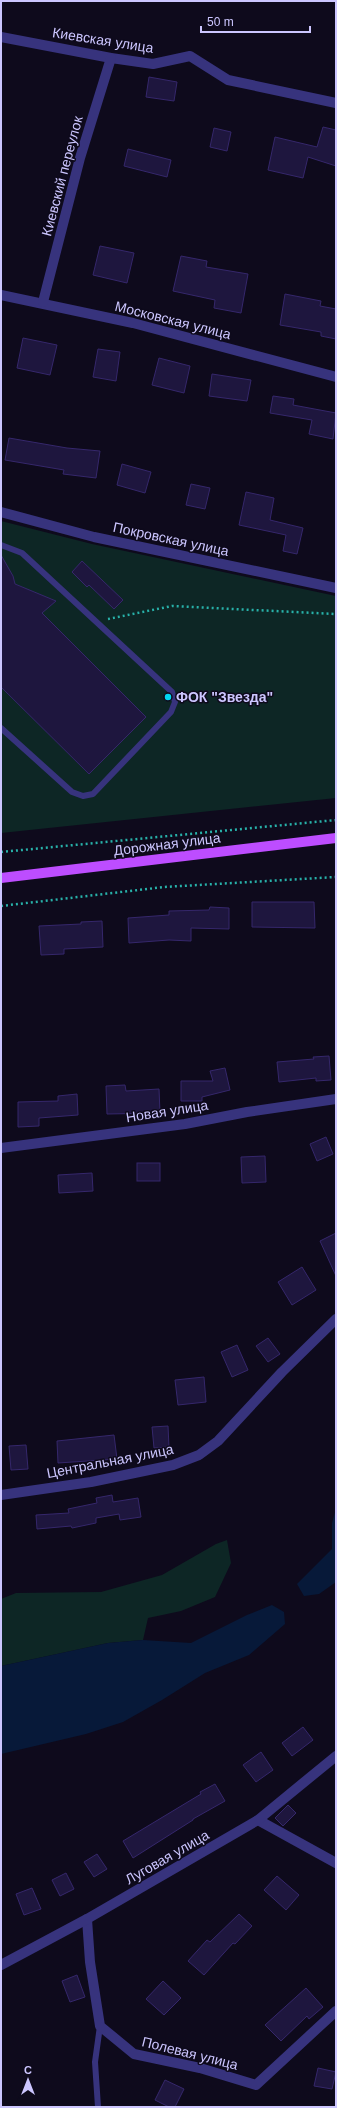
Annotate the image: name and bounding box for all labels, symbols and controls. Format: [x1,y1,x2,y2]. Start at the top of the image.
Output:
scale bar [201,8,310,34]
text: 50 m [207,15,234,29]
street label: Киевская улица [51,24,155,56]
street label: Киевский переулок [38,113,86,238]
street label: Московская улица [113,298,233,342]
street label: Покровская улица [112,519,231,559]
place label: ФОК "Звезда" [176,689,273,705]
marker: ФОК "Звезда" [163,692,173,702]
street label: Дорожная улица [113,829,222,859]
street label: Новая улица [125,1097,209,1125]
street label: Центральная улица [45,1441,175,1481]
street label: Луговая улица [122,1826,212,1887]
street label: Полевая улица [140,2033,240,2073]
north arrow [8,2060,48,2100]
text: С [24,2064,32,2076]

